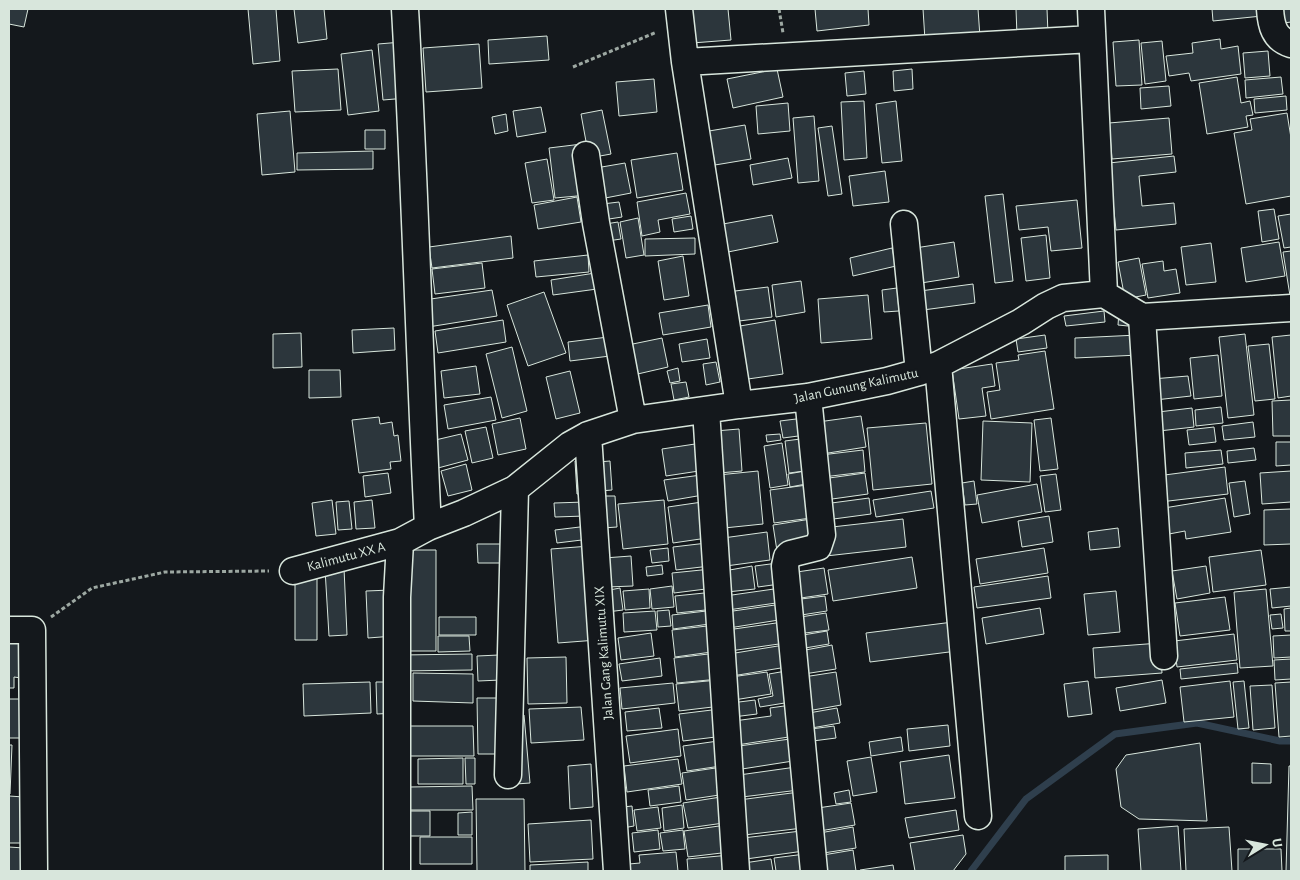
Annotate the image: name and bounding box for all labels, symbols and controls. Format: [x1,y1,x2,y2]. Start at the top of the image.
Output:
street label: Jalan Gunung Kalimutu [793,366,919,406]
street label: Kalimutu XX A [306,540,387,574]
street label: Jalan Gang Kalimutu XIX [592,585,616,720]
north arrow [1240,820,1290,870]
text: U [1269,837,1284,849]

